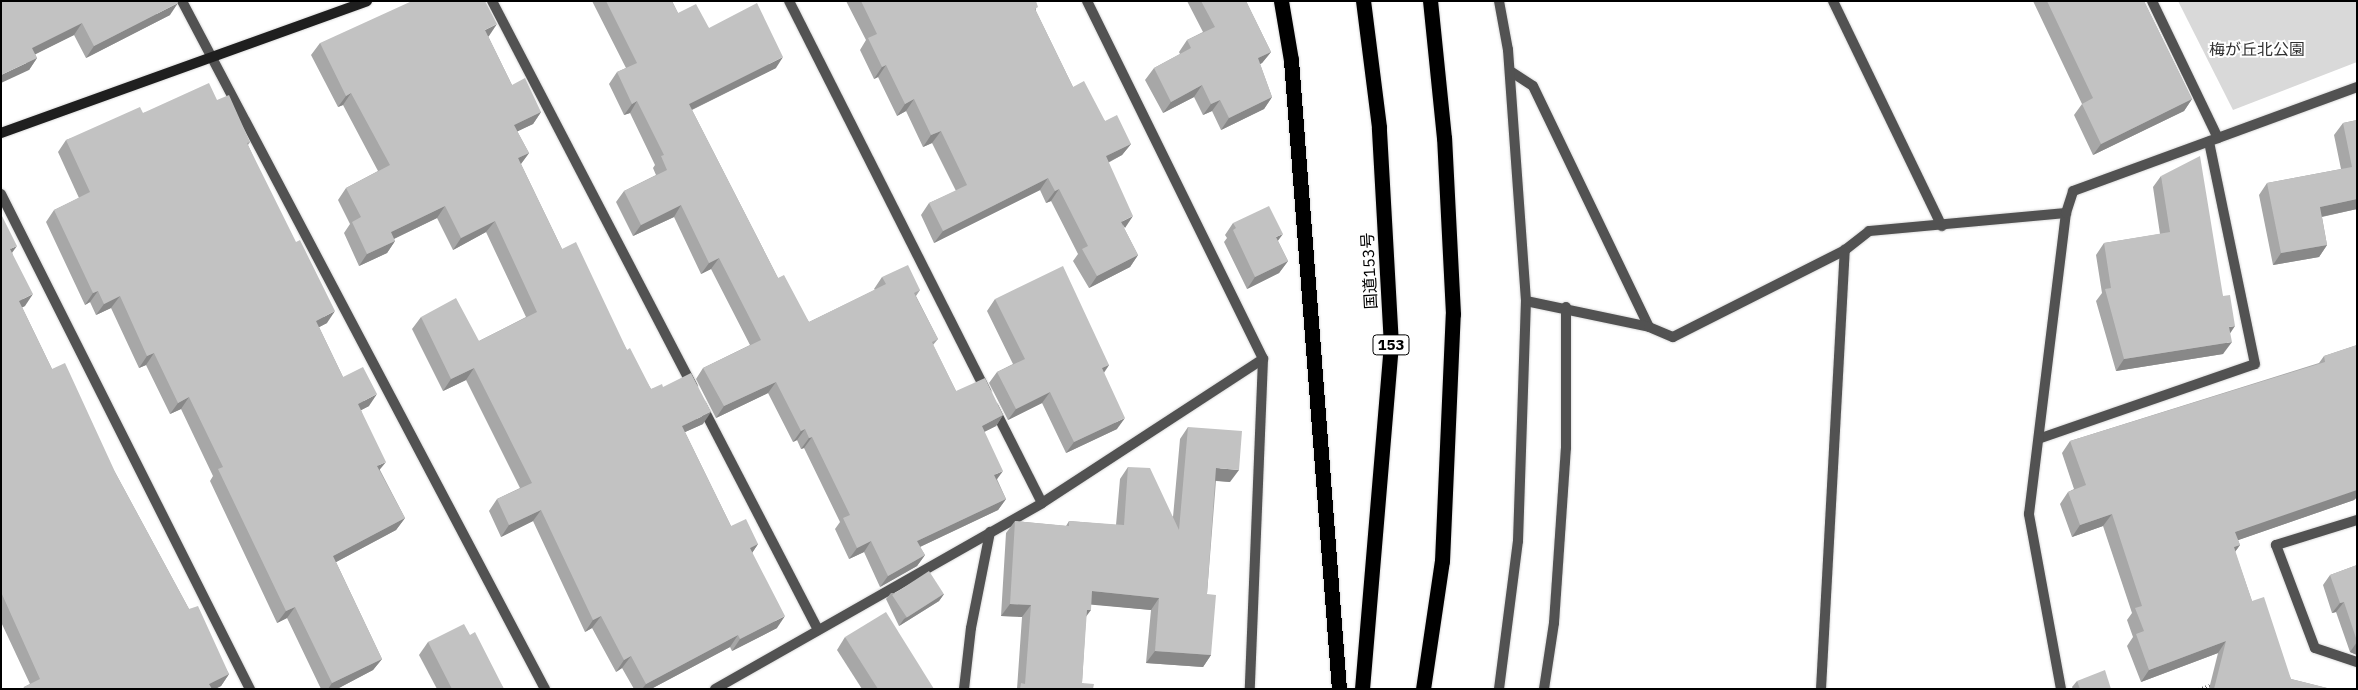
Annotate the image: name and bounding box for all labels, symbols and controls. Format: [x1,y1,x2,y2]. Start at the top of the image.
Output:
park label: 梅が丘北公園 [2209,39,2305,59]
street label: 国道153号 [1357,232,1381,310]
road number: 153 [1372,332,1410,358]

